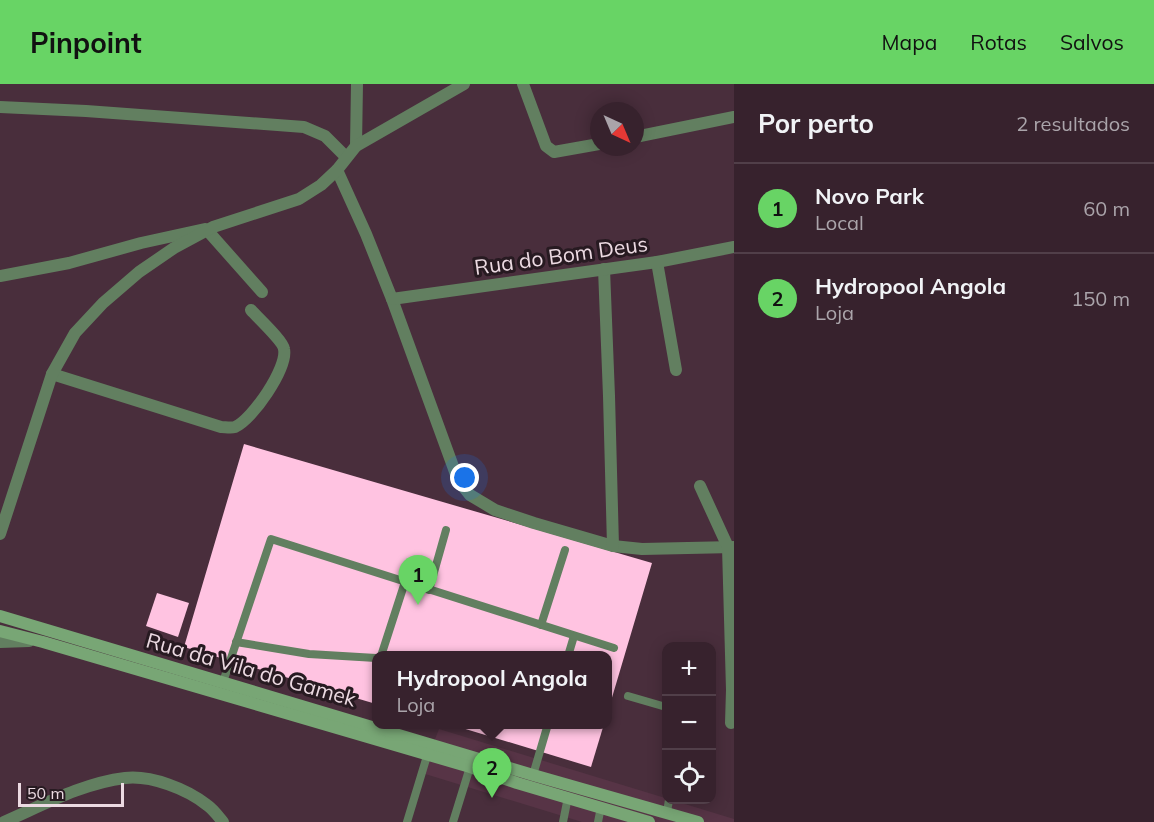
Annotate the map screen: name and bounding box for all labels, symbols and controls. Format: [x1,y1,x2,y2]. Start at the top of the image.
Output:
text: Pinpoint [30,25,142,60]
text: Mapa [882,29,937,55]
text: Rotas [970,29,1027,55]
text: Salvos [1060,29,1124,55]
north arrow [590,102,644,156]
text: Por perto [758,107,874,140]
text: 2 resultados [1016,111,1130,136]
text: Novo Park [815,182,924,210]
text: 1 [772,196,784,221]
text: 60 m [1083,196,1130,221]
text: Local [815,210,864,235]
street label: Rua do Bom Deus [473,230,649,280]
text: Hydropool Angola [815,272,1006,300]
text: 2 [772,286,784,311]
text: 150 m [1071,286,1130,311]
text: Loja [815,300,854,325]
your location [450,463,479,492]
pin: 1 [398,556,438,605]
street label: Rua da Vila do Gamek [143,627,359,711]
map controls [662,642,716,804]
button: + [662,642,716,696]
popup [372,651,612,729]
text: Hydropool Angola [396,664,588,692]
text: Loja [396,692,435,717]
button: − [662,696,716,750]
pin: 2 [472,748,512,798]
button: locate [662,750,716,804]
scale bar [18,780,124,808]
text: 50 m [27,783,64,803]

